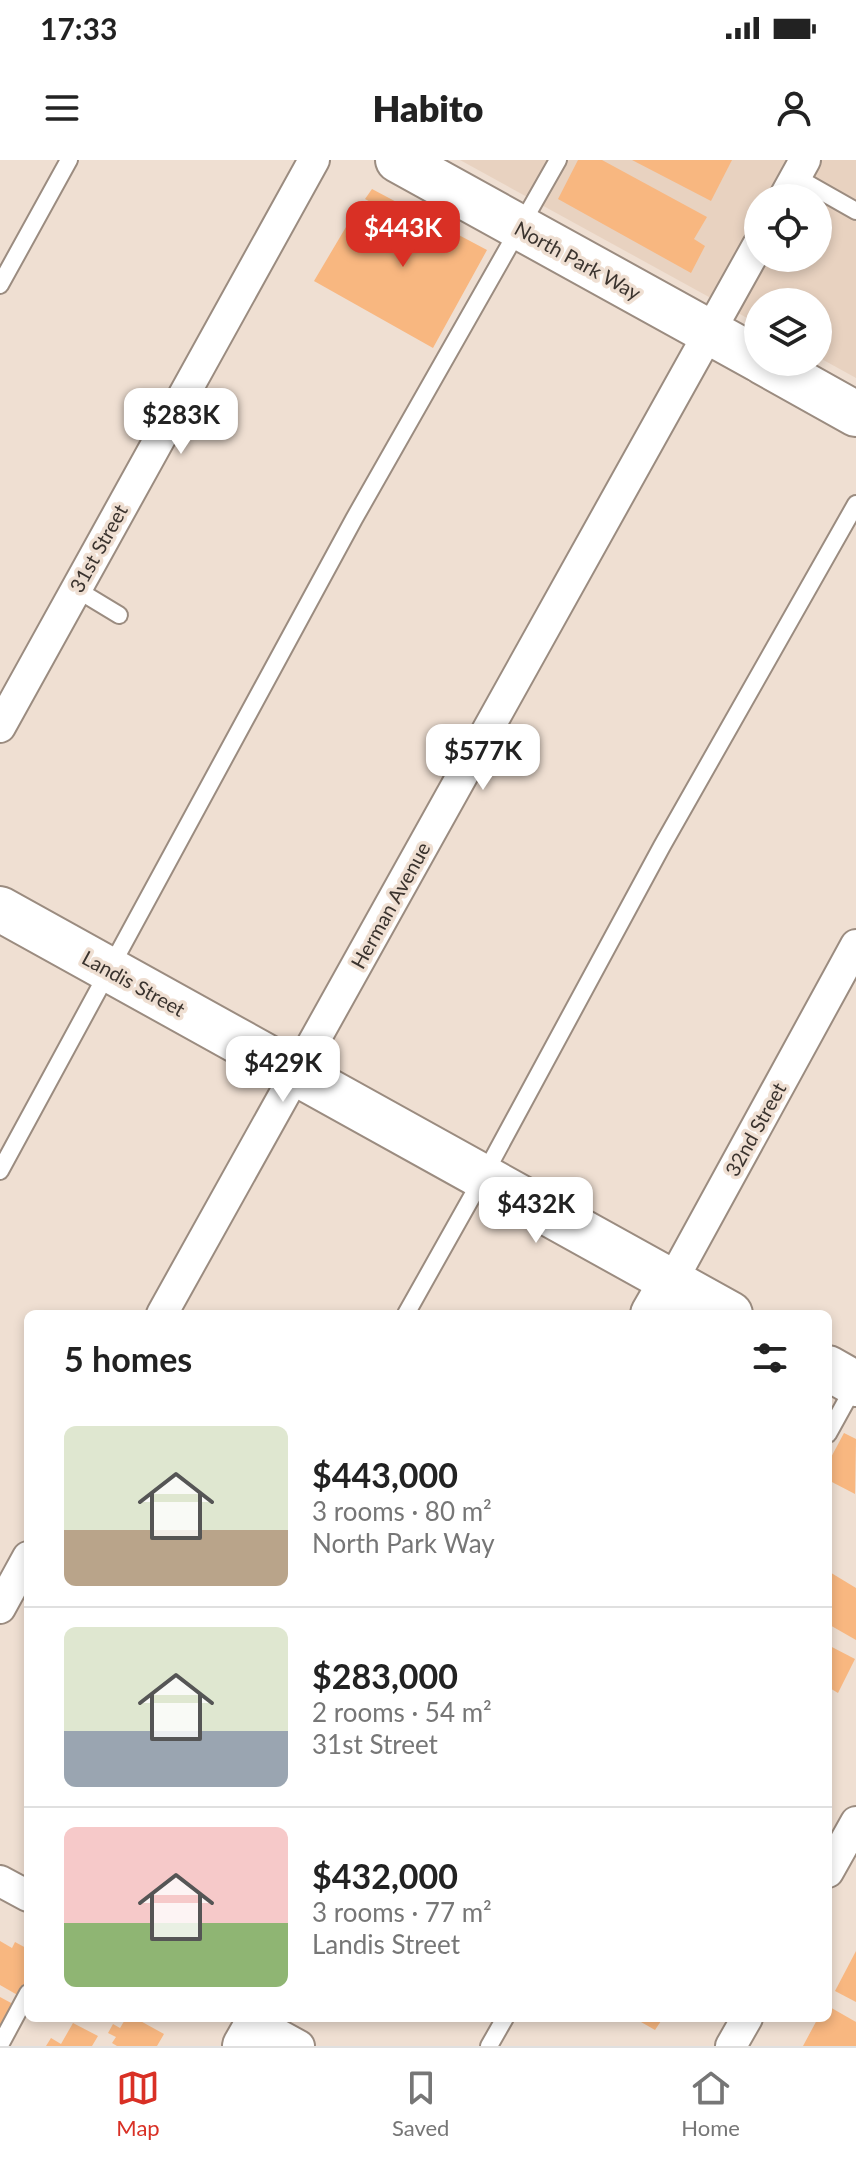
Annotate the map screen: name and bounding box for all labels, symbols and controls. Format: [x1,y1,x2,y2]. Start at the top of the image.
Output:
text: 17:33 [40,10,117,46]
icon: menu [40,86,84,130]
text: Habito [372,86,484,130]
icon: person [772,86,816,130]
map controls [744,184,832,376]
button: locate [744,184,832,272]
pin: $443K [347,201,459,269]
text: $443K [364,211,442,243]
street label: North Park Way [511,215,646,305]
button: layers [744,288,832,376]
pin: $283K [125,388,237,456]
text: $283K [142,398,220,430]
street label: 31st Street [64,500,132,596]
pin: $577K [427,724,539,792]
text: $577K [444,734,522,766]
street label: Herman Avenue [345,838,435,972]
street label: Landis Street [78,945,190,1021]
pin: $429K [227,1036,339,1104]
text: $429K [244,1046,322,1078]
street label: 32nd Street [719,1078,791,1180]
pin: $432K [480,1177,592,1245]
text: $432K [497,1187,575,1219]
icon: filters [748,1336,792,1380]
text: 5 homes [64,1338,192,1379]
text: $443,000 [312,1454,458,1495]
icon: home [128,1458,224,1554]
text: 3 rooms · 80 m² [312,1495,492,1527]
text: North Park Way [312,1527,495,1559]
text: $283,000 [312,1655,458,1696]
icon: home [128,1659,224,1755]
text: 2 rooms · 54 m² [312,1696,492,1728]
text: 31st Street [312,1728,438,1760]
text: $432,000 [312,1855,458,1896]
icon: home [128,1859,224,1955]
text: 3 rooms · 77 m² [312,1896,492,1928]
text: Landis Street [312,1928,460,1960]
tab: Map [116,2066,160,2141]
tab: Saved [392,2066,449,2141]
tab: Home [681,2066,740,2141]

